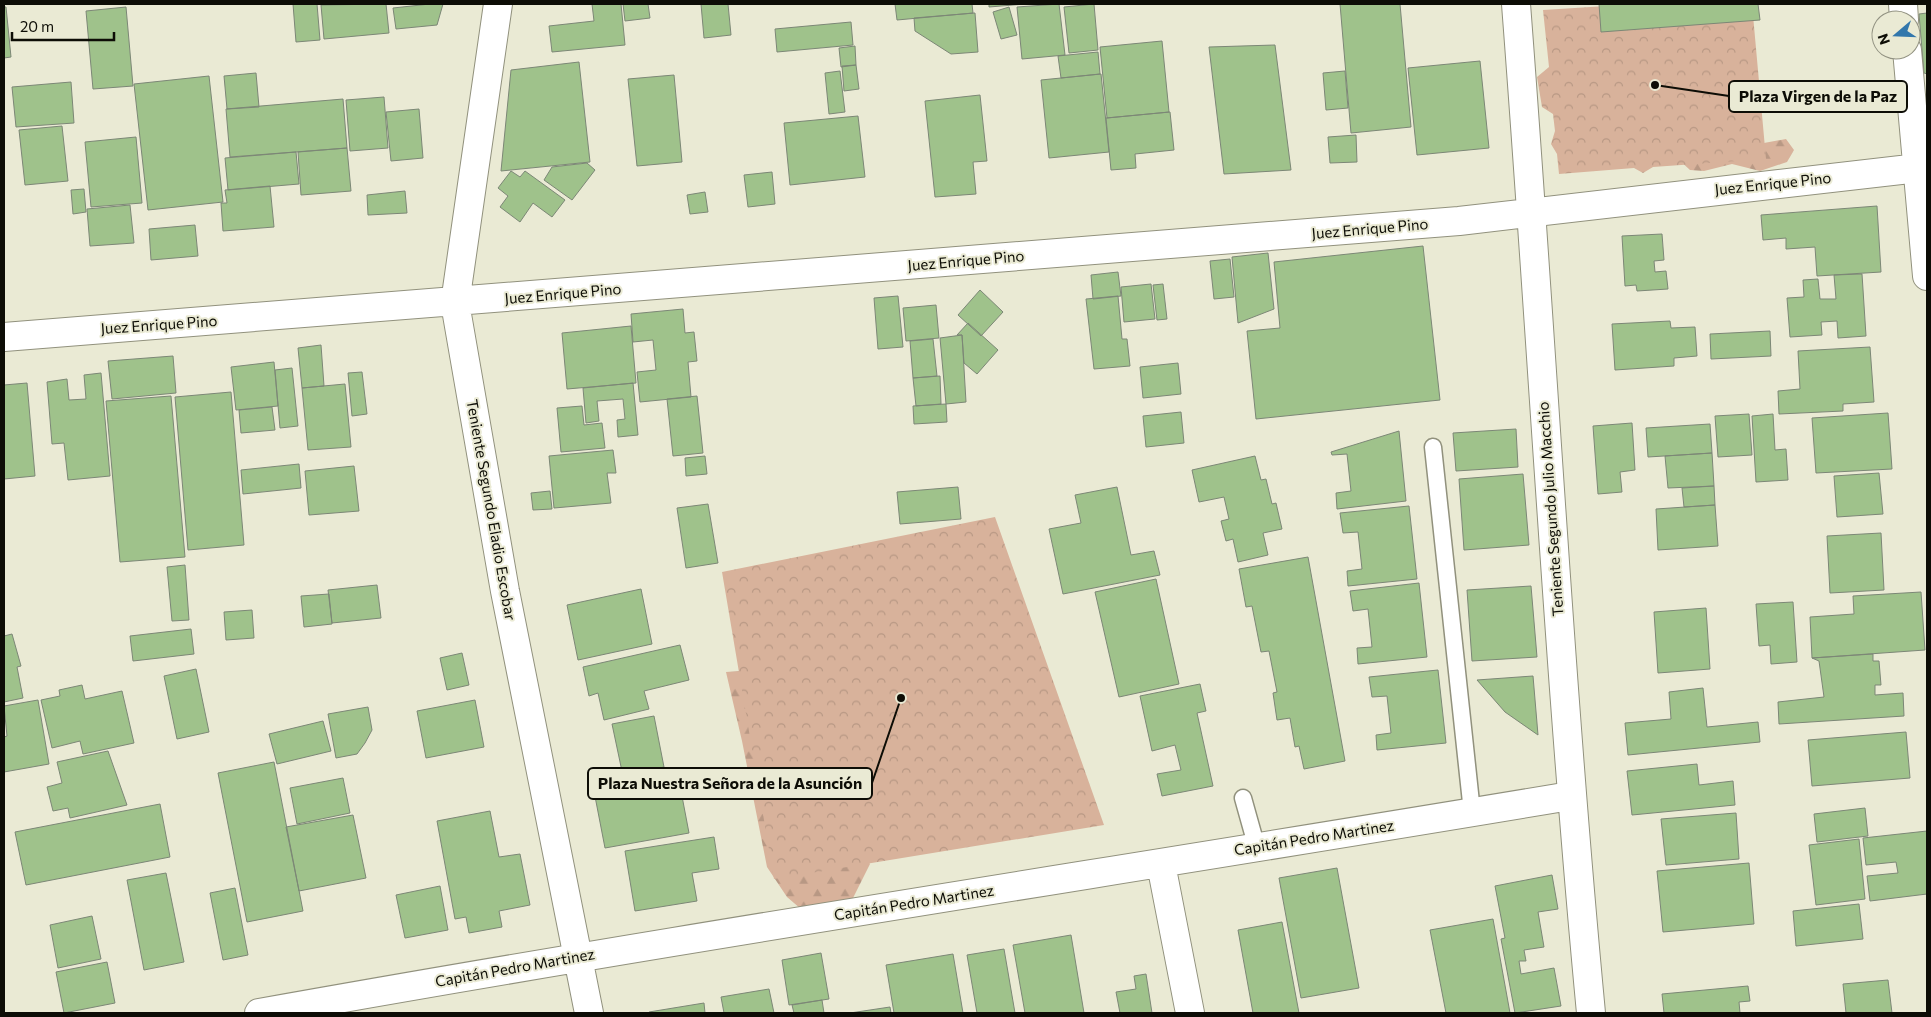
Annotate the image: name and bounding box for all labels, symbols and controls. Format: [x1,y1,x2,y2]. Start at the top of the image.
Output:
scale bar [12,10,115,42]
north arrow [1871,10,1921,60]
text: 20 m [20,17,54,35]
text: N [1873,32,1893,47]
callout: Plaza Virgen de la Paz [1729,81,1907,112]
text: Plaza Virgen de la Paz [1739,86,1897,105]
street label: Juez Enrique Pino [1714,168,1832,198]
street label: Juez Enrique Pino [1311,214,1429,242]
street label: Juez Enrique Pino [907,246,1025,274]
street label: Juez Enrique Pino [504,279,622,307]
street label: Juez Enrique Pino [100,311,218,337]
street label: Teniente Segundo Eladio Escobar [464,398,520,622]
street label: Teniente Segundo Julio Macchio [1534,401,1566,617]
callout: Plaza Nuestra Señora de la Asunción [588,768,872,799]
text: Plaza Nuestra Señora de la Asunción [598,773,862,792]
street label: Capitán Pedro Martinez [1233,815,1395,859]
street label: Capitán Pedro Martinez [833,880,995,924]
street label: Capitán Pedro Martinez [434,944,596,990]

